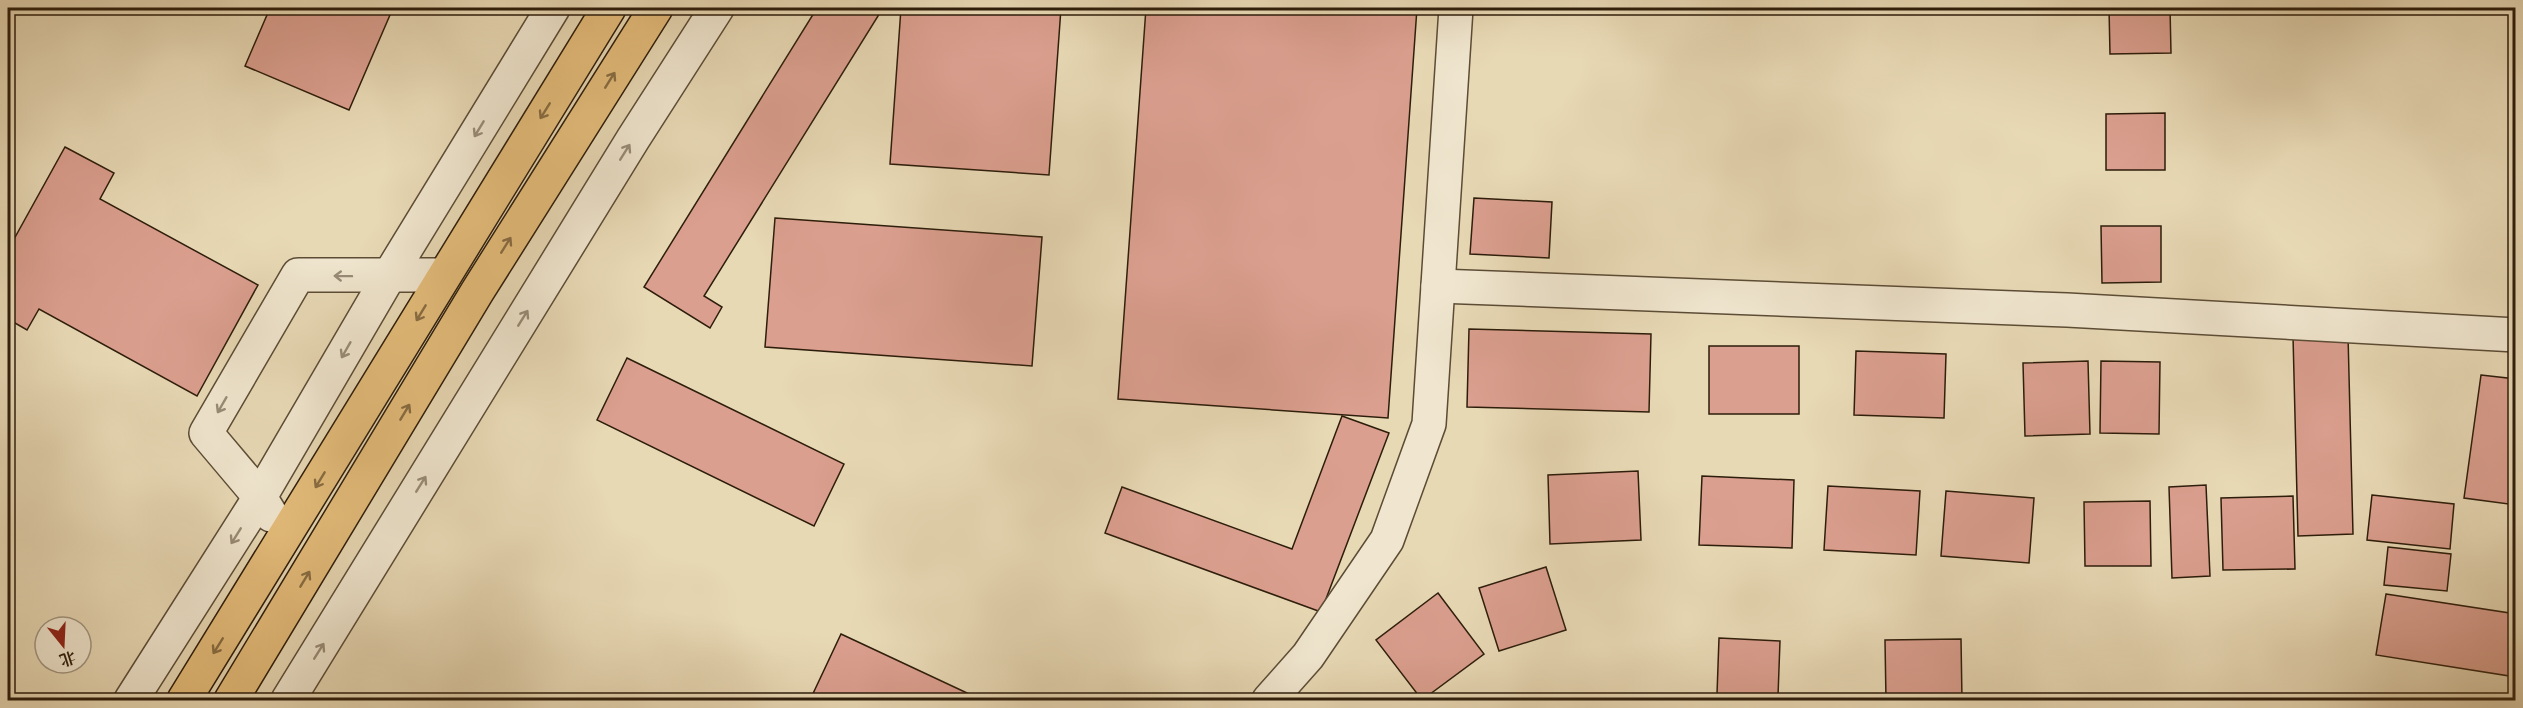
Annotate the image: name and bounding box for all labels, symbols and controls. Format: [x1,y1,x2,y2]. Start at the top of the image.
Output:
one-way arrow [605,72,617,89]
one-way arrow [539,102,551,119]
one-way arrow [472,120,484,137]
one-way arrow [619,144,631,161]
one-way arrow [501,237,513,254]
one-way arrow [333,270,353,282]
one-way arrow [414,304,426,321]
one-way arrow [517,310,529,327]
one-way arrow [340,341,352,358]
one-way arrow [216,396,228,413]
one-way arrow [399,404,411,421]
one-way arrow [314,471,326,488]
one-way arrow [415,476,427,493]
one-way arrow [229,527,241,544]
one-way arrow [299,571,311,588]
north arrow [33,615,93,675]
one-way arrow [212,637,224,654]
one-way arrow [313,643,325,660]
text: 北 [57,647,78,671]

